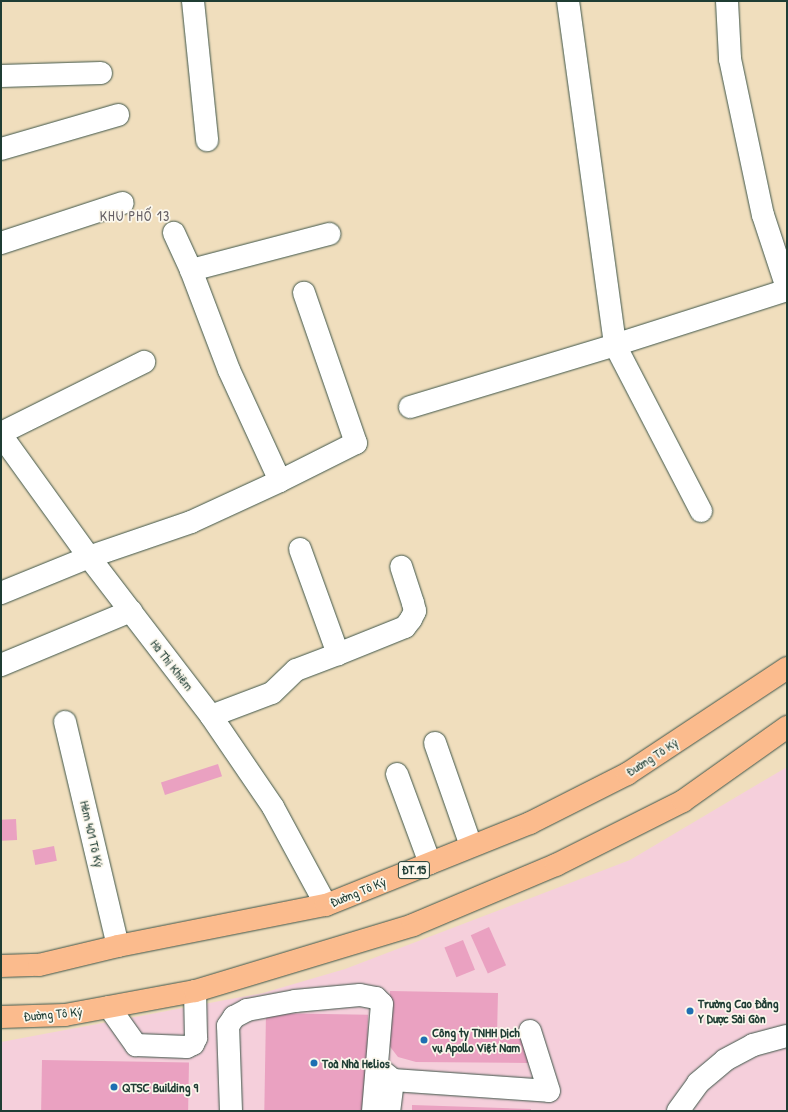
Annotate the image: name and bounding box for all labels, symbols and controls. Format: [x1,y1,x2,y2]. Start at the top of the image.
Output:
district label: KHU PHỐ 13 [100,208,170,224]
street label: Hà Thị Khiêm [147,636,197,694]
street label: Đường Tô Ký [623,734,681,780]
street label: Hẻm 401 Tô Ký [77,799,107,869]
road number: ĐT.15 [397,860,431,880]
street label: Đường Tô Ký [328,874,388,910]
place label: Trường Cao Đẳng Y Dược Sài Gòn [698,996,779,1027]
street label: Đường Tô Ký [23,1004,83,1024]
marker: Trường Cao Đẳng Y Dược Sài Gòn [685,1006,695,1016]
place label: Công ty TNHH Dịch vụ Apollo Việt Nam [432,1025,520,1056]
marker: Công ty TNHH Dịch vụ Apollo Việt Nam [419,1035,429,1045]
place label: Toà Nhà Helios [322,1055,390,1071]
marker: Toà Nhà Helios [309,1058,319,1068]
place label: QTSC Building 9 [122,1079,198,1095]
marker: QTSC Building 9 [109,1082,119,1092]

